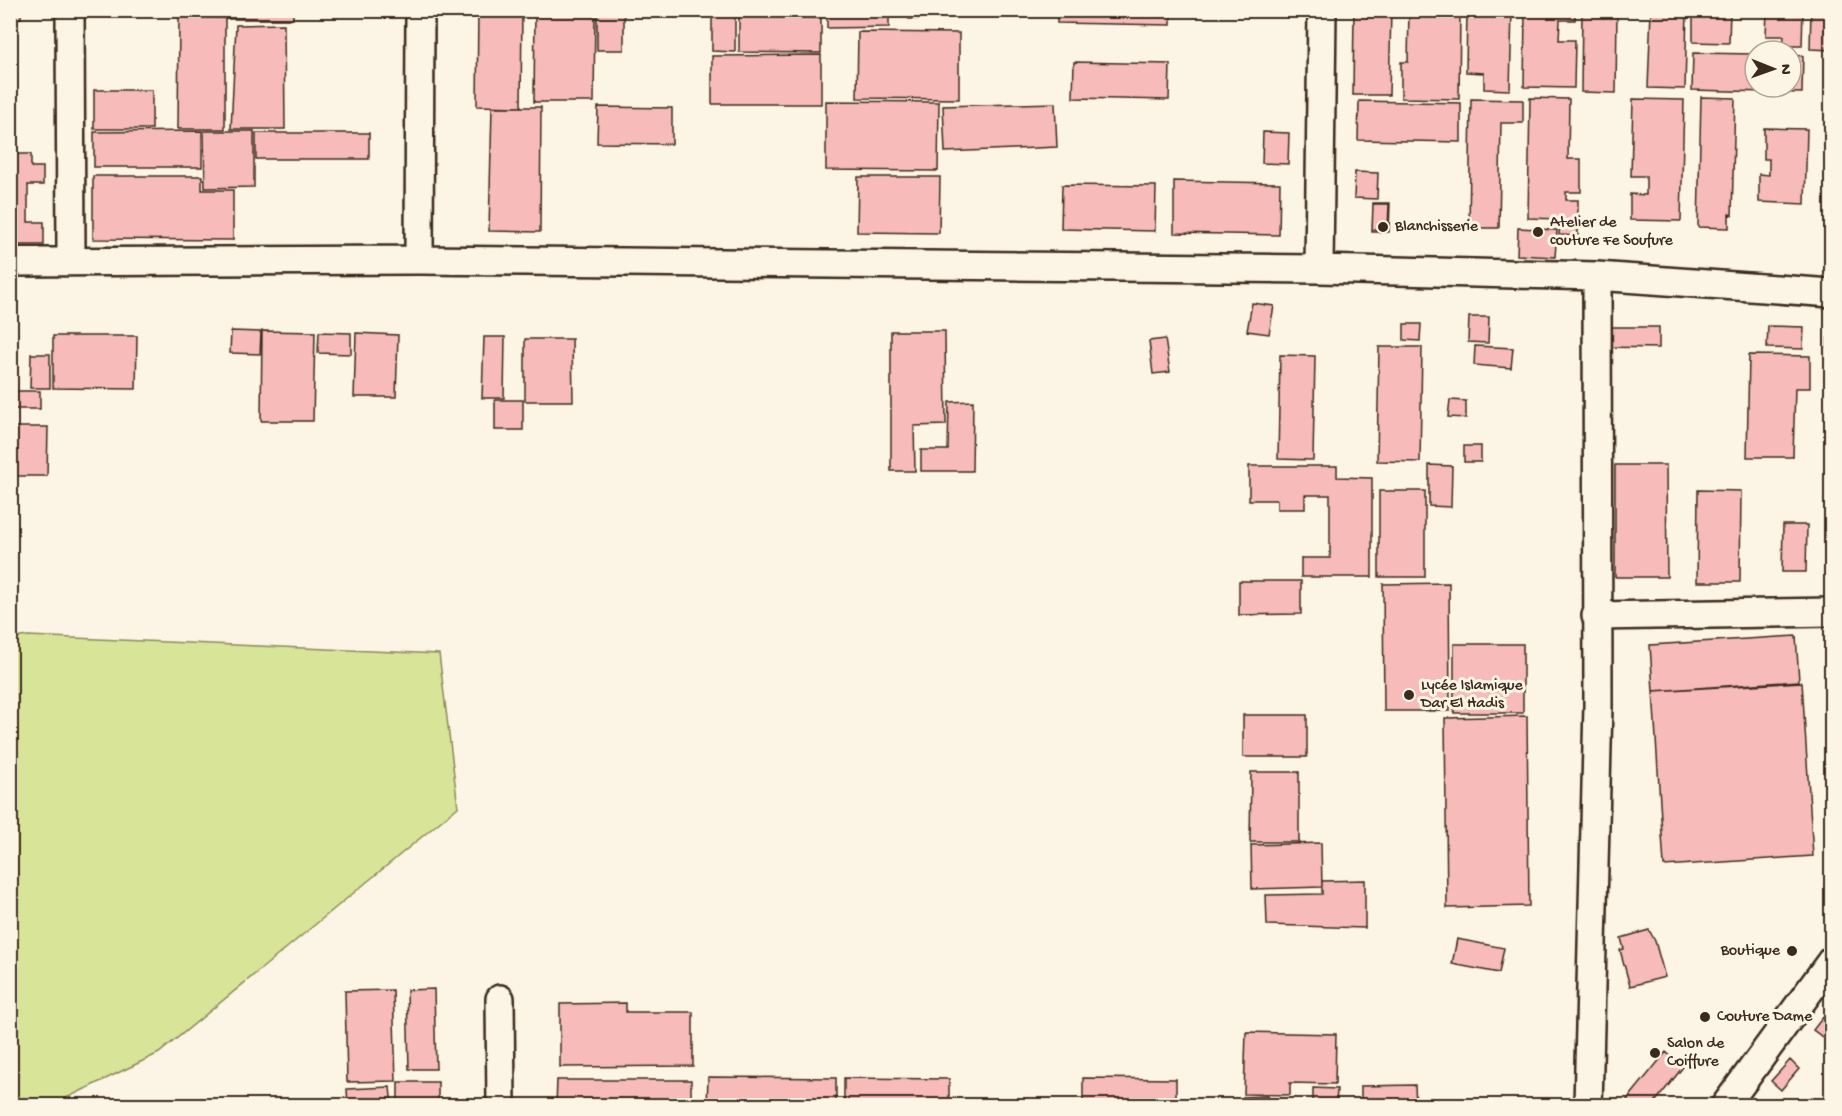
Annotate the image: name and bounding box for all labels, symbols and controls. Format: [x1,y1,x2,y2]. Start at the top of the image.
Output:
north arrow [1743,39,1803,99]
text: N [1775,64,1794,75]
place label: Atelier de couture Fe Soufure [1550,214,1674,251]
place label: Blanchisserie [1394,218,1479,237]
marker: Blanchisserie [1376,220,1390,234]
marker: Atelier de couture Fe Soufure [1531,225,1545,239]
place label: Lycée Islamique Dar El Hadis [1420,677,1524,714]
marker: Lycée Islamique Dar El Hadis [1402,688,1416,702]
place label: Boutique [1720,942,1781,961]
marker: Boutique [1785,944,1799,958]
place label: Couture Dame [1717,1008,1813,1027]
marker: Couture Dame [1698,1010,1712,1024]
place label: Salon de Coiffure [1667,1035,1725,1072]
marker: Salon de Coiffure [1648,1046,1662,1060]

